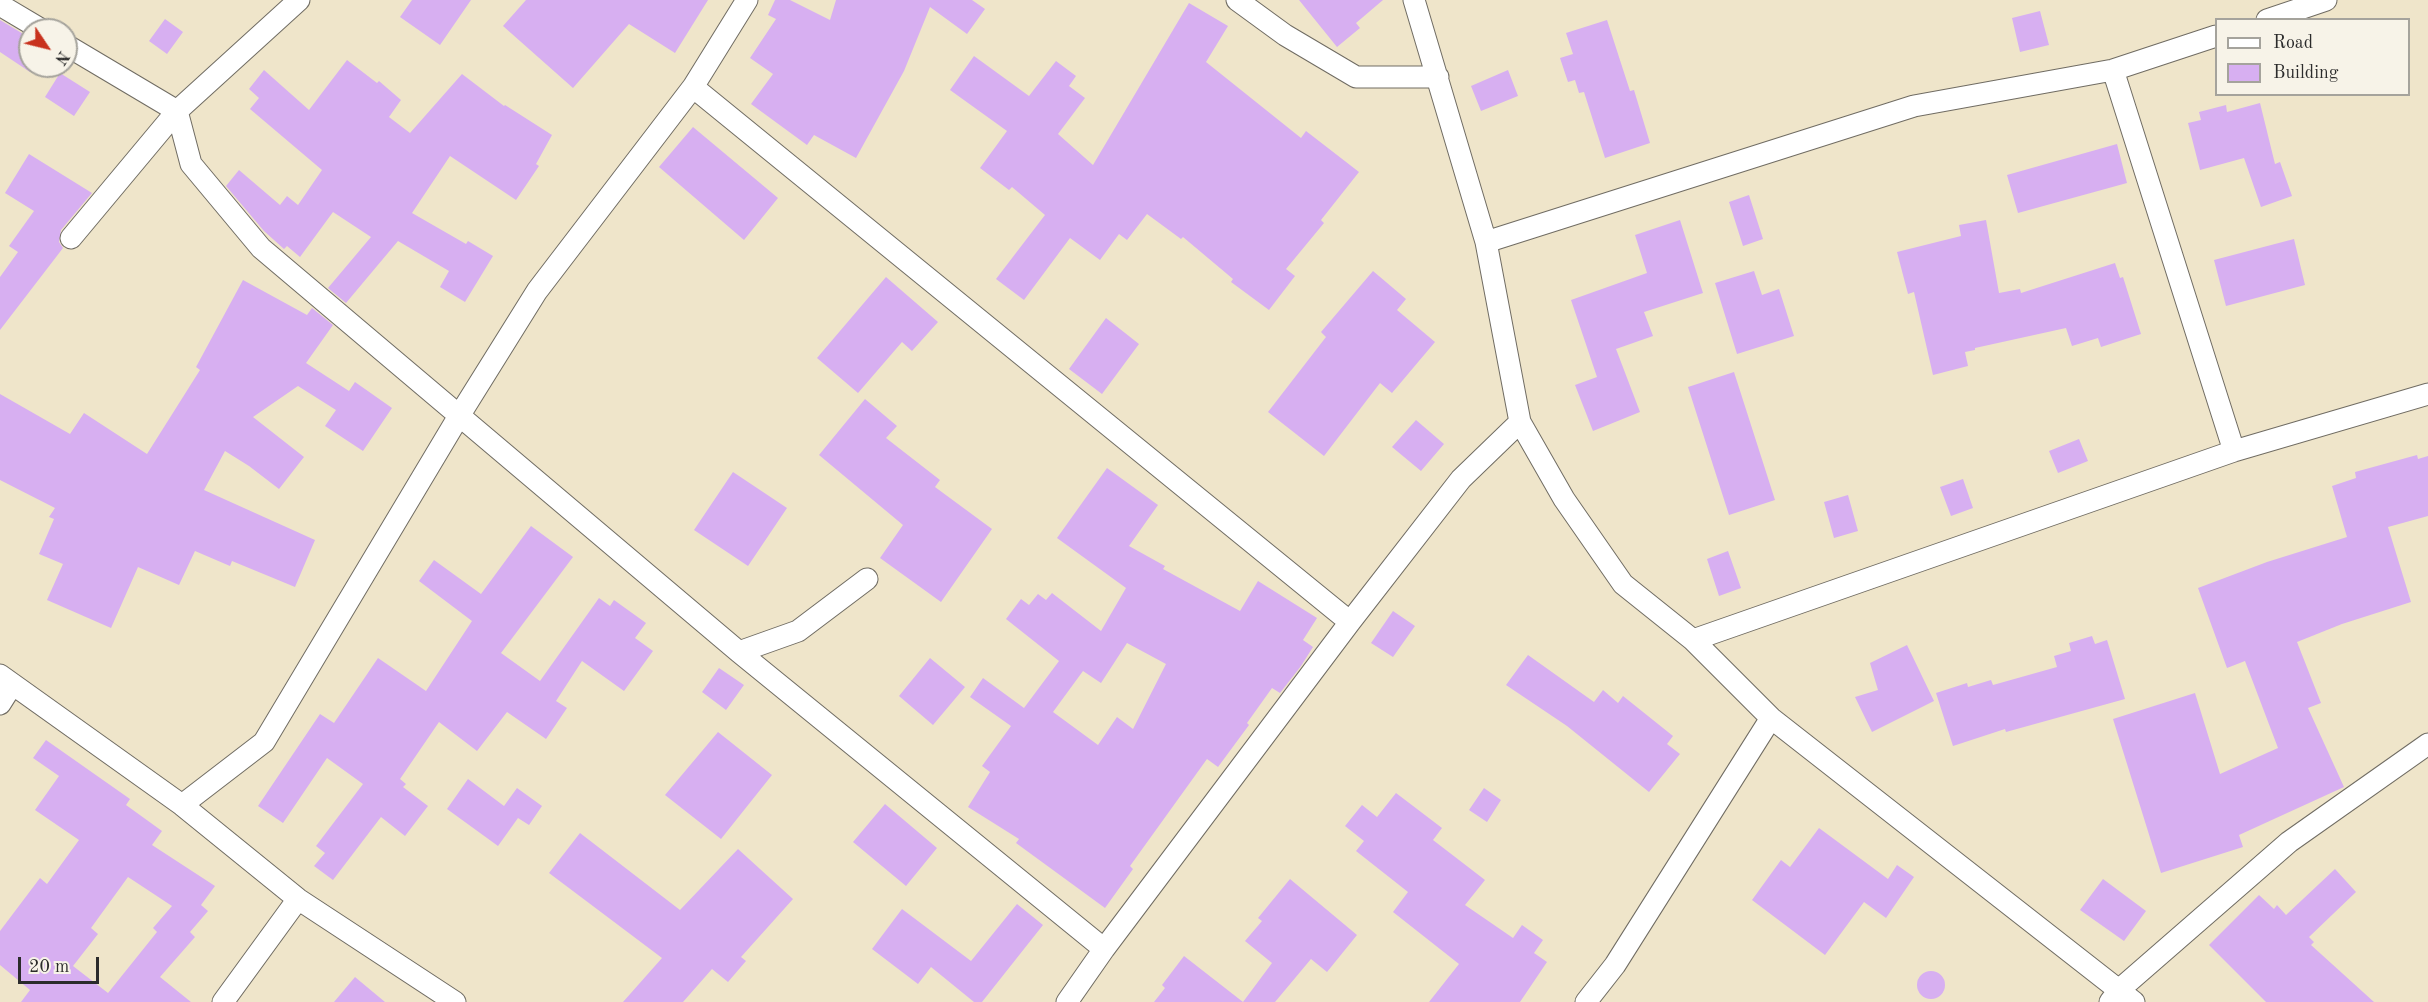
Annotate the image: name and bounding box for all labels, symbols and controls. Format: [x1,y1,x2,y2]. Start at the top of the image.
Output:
north arrow [18,18,78,78]
legend [2215,18,2410,96]
text: Road [2273,34,2313,52]
text: N [51,48,71,67]
text: Building [2273,64,2338,82]
scale bar [21,945,102,983]
text: 20 m [29,958,69,976]

